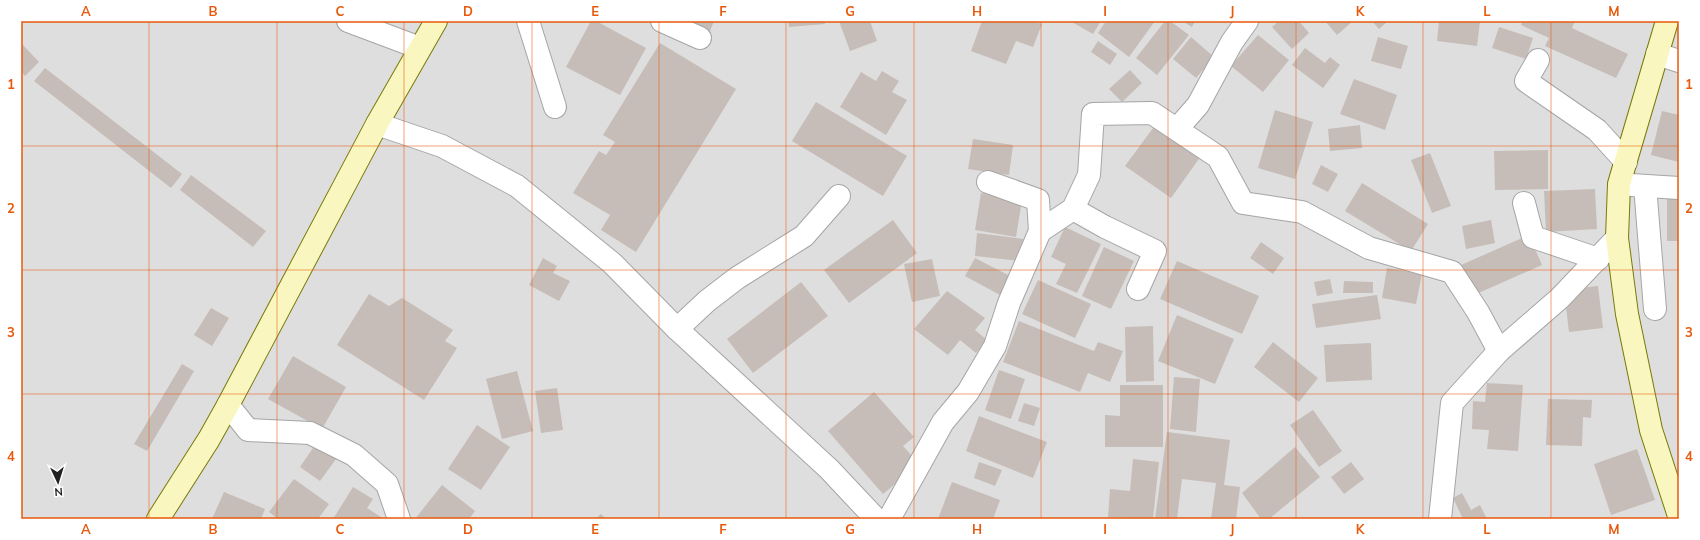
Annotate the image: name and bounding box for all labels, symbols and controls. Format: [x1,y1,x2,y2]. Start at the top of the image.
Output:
text: A [81,3,91,19]
text: B [209,3,218,19]
text: C [336,3,345,19]
text: D [463,3,473,19]
text: E [591,3,599,19]
text: F [719,3,727,19]
text: G [845,3,855,19]
text: H [972,3,982,19]
text: I [1103,3,1107,19]
text: J [1230,3,1234,19]
text: K [1356,3,1366,19]
text: L [1483,3,1491,19]
text: M [1608,3,1620,19]
text: 1 [7,76,15,92]
text: 1 [1685,76,1693,92]
text: 2 [7,200,15,216]
text: 2 [1685,200,1693,216]
text: 3 [7,324,15,340]
text: 3 [1685,324,1693,340]
text: 4 [7,448,15,464]
text: 4 [1685,448,1693,464]
north arrow [38,462,78,502]
text: N [54,485,63,499]
text: A [81,521,91,537]
text: B [209,521,218,537]
text: C [336,521,345,537]
text: D [463,521,473,537]
text: E [591,521,599,537]
text: F [719,521,727,537]
text: G [845,521,855,537]
text: H [972,521,982,537]
text: I [1103,521,1107,537]
text: J [1230,521,1234,537]
text: K [1356,521,1366,537]
text: L [1483,521,1491,537]
text: M [1608,521,1620,537]

